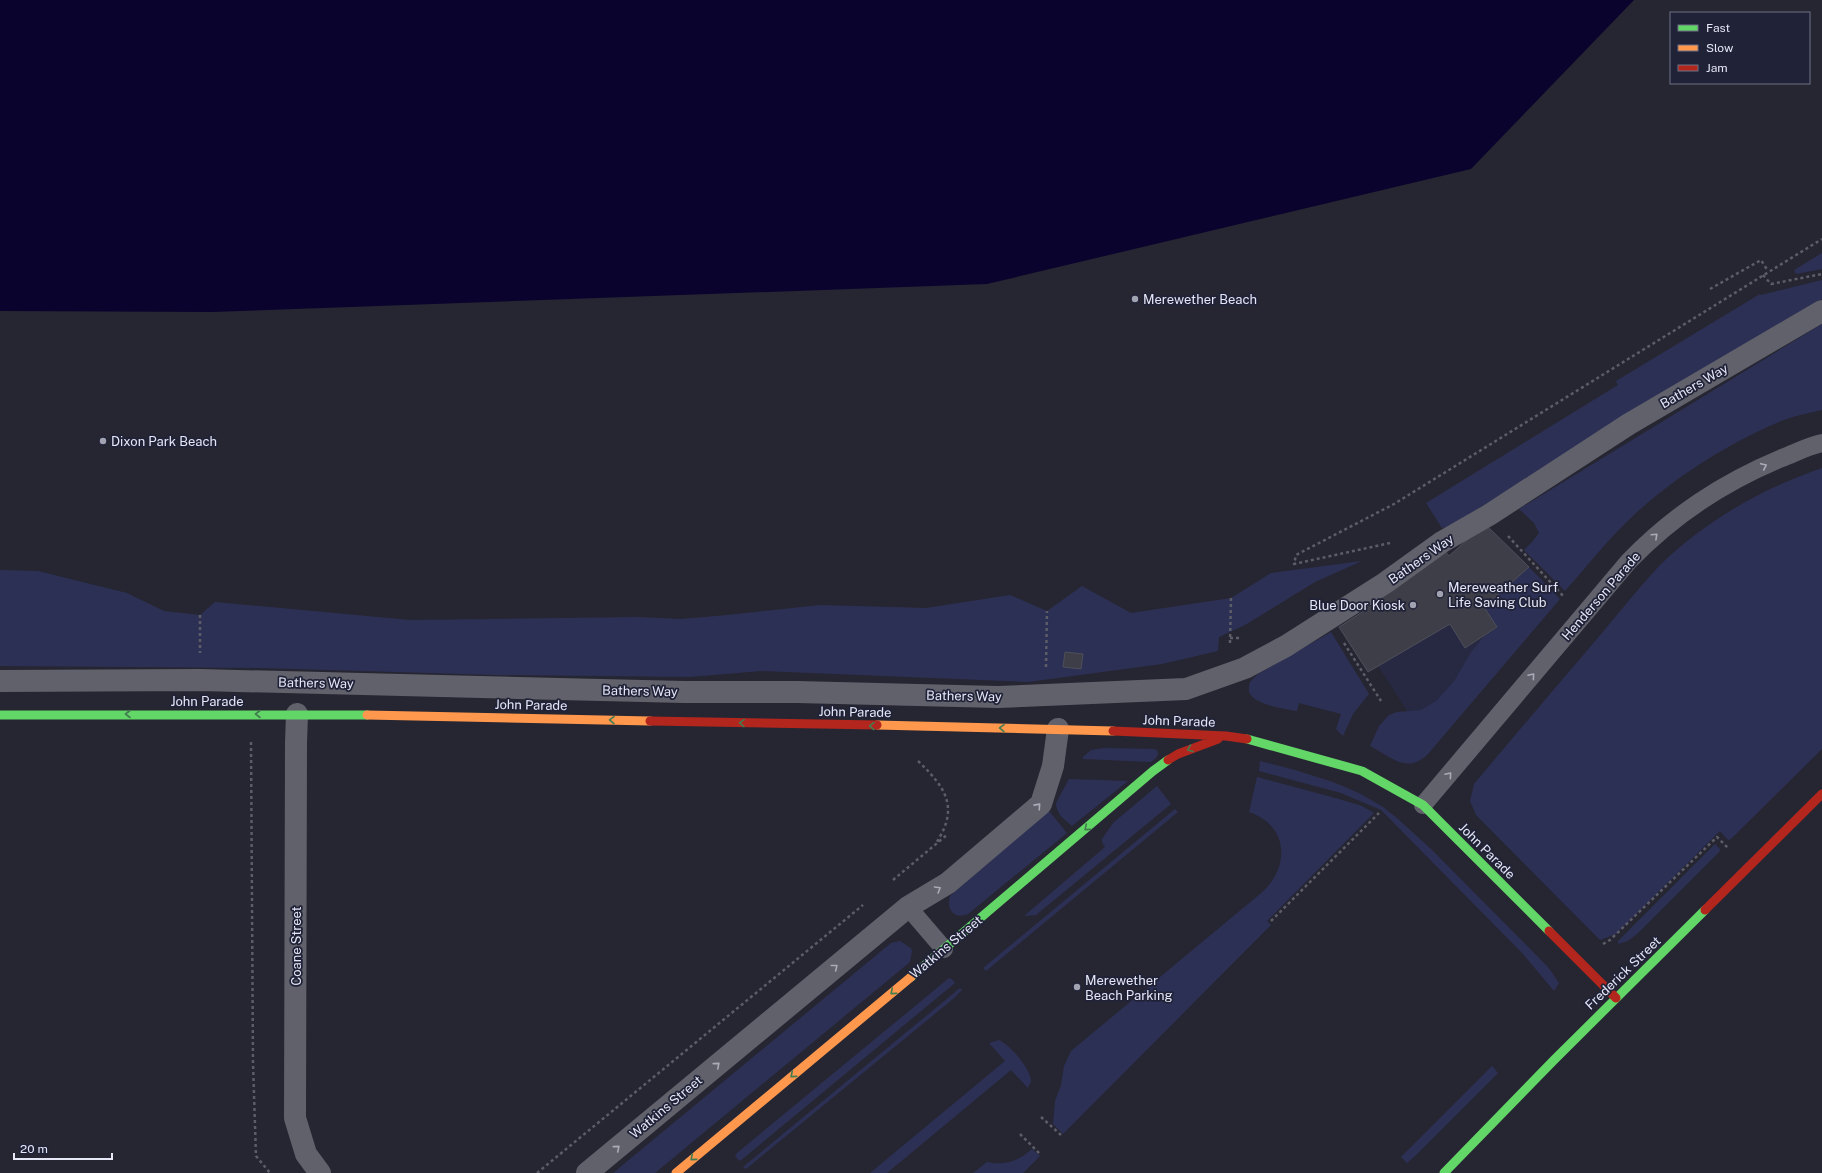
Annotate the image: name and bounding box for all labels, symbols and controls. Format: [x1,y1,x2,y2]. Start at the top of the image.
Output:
legend [1670,12,1810,84]
text: Fast [1706,21,1731,35]
text: Slow [1706,41,1734,55]
text: Jam [1706,61,1728,75]
place label: Merewether Beach [1143,292,1257,307]
marker: Merewether Beach [1130,294,1140,304]
street label: Bathers Way [1657,361,1731,411]
place label: Dixon Park Beach [111,434,217,449]
marker: Dixon Park Beach [98,436,108,446]
one-way arrow [1759,463,1767,471]
street label: Bathers Way [1386,531,1456,587]
one-way arrow [1650,533,1658,541]
street label: Henderson Parade [1559,549,1643,643]
place label: Mereweather Surf Life Saving Club [1448,580,1558,610]
marker: Mereweather Surf Life Saving Club [1435,589,1445,599]
place label: Blue Door Kiosk [1309,598,1405,613]
marker: Blue Door Kiosk [1408,600,1418,610]
one-way arrow [1528,673,1535,680]
street label: Bathers Way [278,675,354,691]
street label: Bathers Way [602,683,678,699]
street label: Bathers Way [926,688,1002,704]
street label: John Parade [170,694,244,709]
street label: John Parade [494,697,568,713]
street label: John Parade [818,704,892,720]
one-way arrow [125,710,131,718]
one-way arrow [255,710,261,718]
street label: John Parade [1142,712,1216,730]
one-way arrow [609,716,615,724]
one-way arrow [739,719,745,727]
one-way arrow [869,721,875,730]
one-way arrow [999,724,1005,732]
one-way arrow [1186,745,1193,753]
one-way arrow [1444,773,1451,780]
one-way arrow [1033,803,1040,811]
street label: John Parade [1456,820,1518,882]
one-way arrow [1084,823,1091,830]
one-way arrow [934,886,941,893]
street label: Coane Street [289,906,304,986]
street label: Watkins Street [907,912,985,982]
street label: Frederick Street [1582,933,1664,1013]
one-way arrow [830,965,838,972]
place label: Merewether Beach Parking [1085,973,1172,1003]
marker: Merewether Beach Parking [1072,982,1082,992]
one-way arrow [890,987,897,994]
one-way arrow [712,1063,719,1070]
one-way arrow [790,1071,797,1078]
street label: Watkins Street [627,1072,705,1142]
scale bar [14,1135,112,1161]
text: 20 m [20,1142,48,1156]
one-way arrow [612,1146,619,1153]
one-way arrow [690,1154,698,1161]

